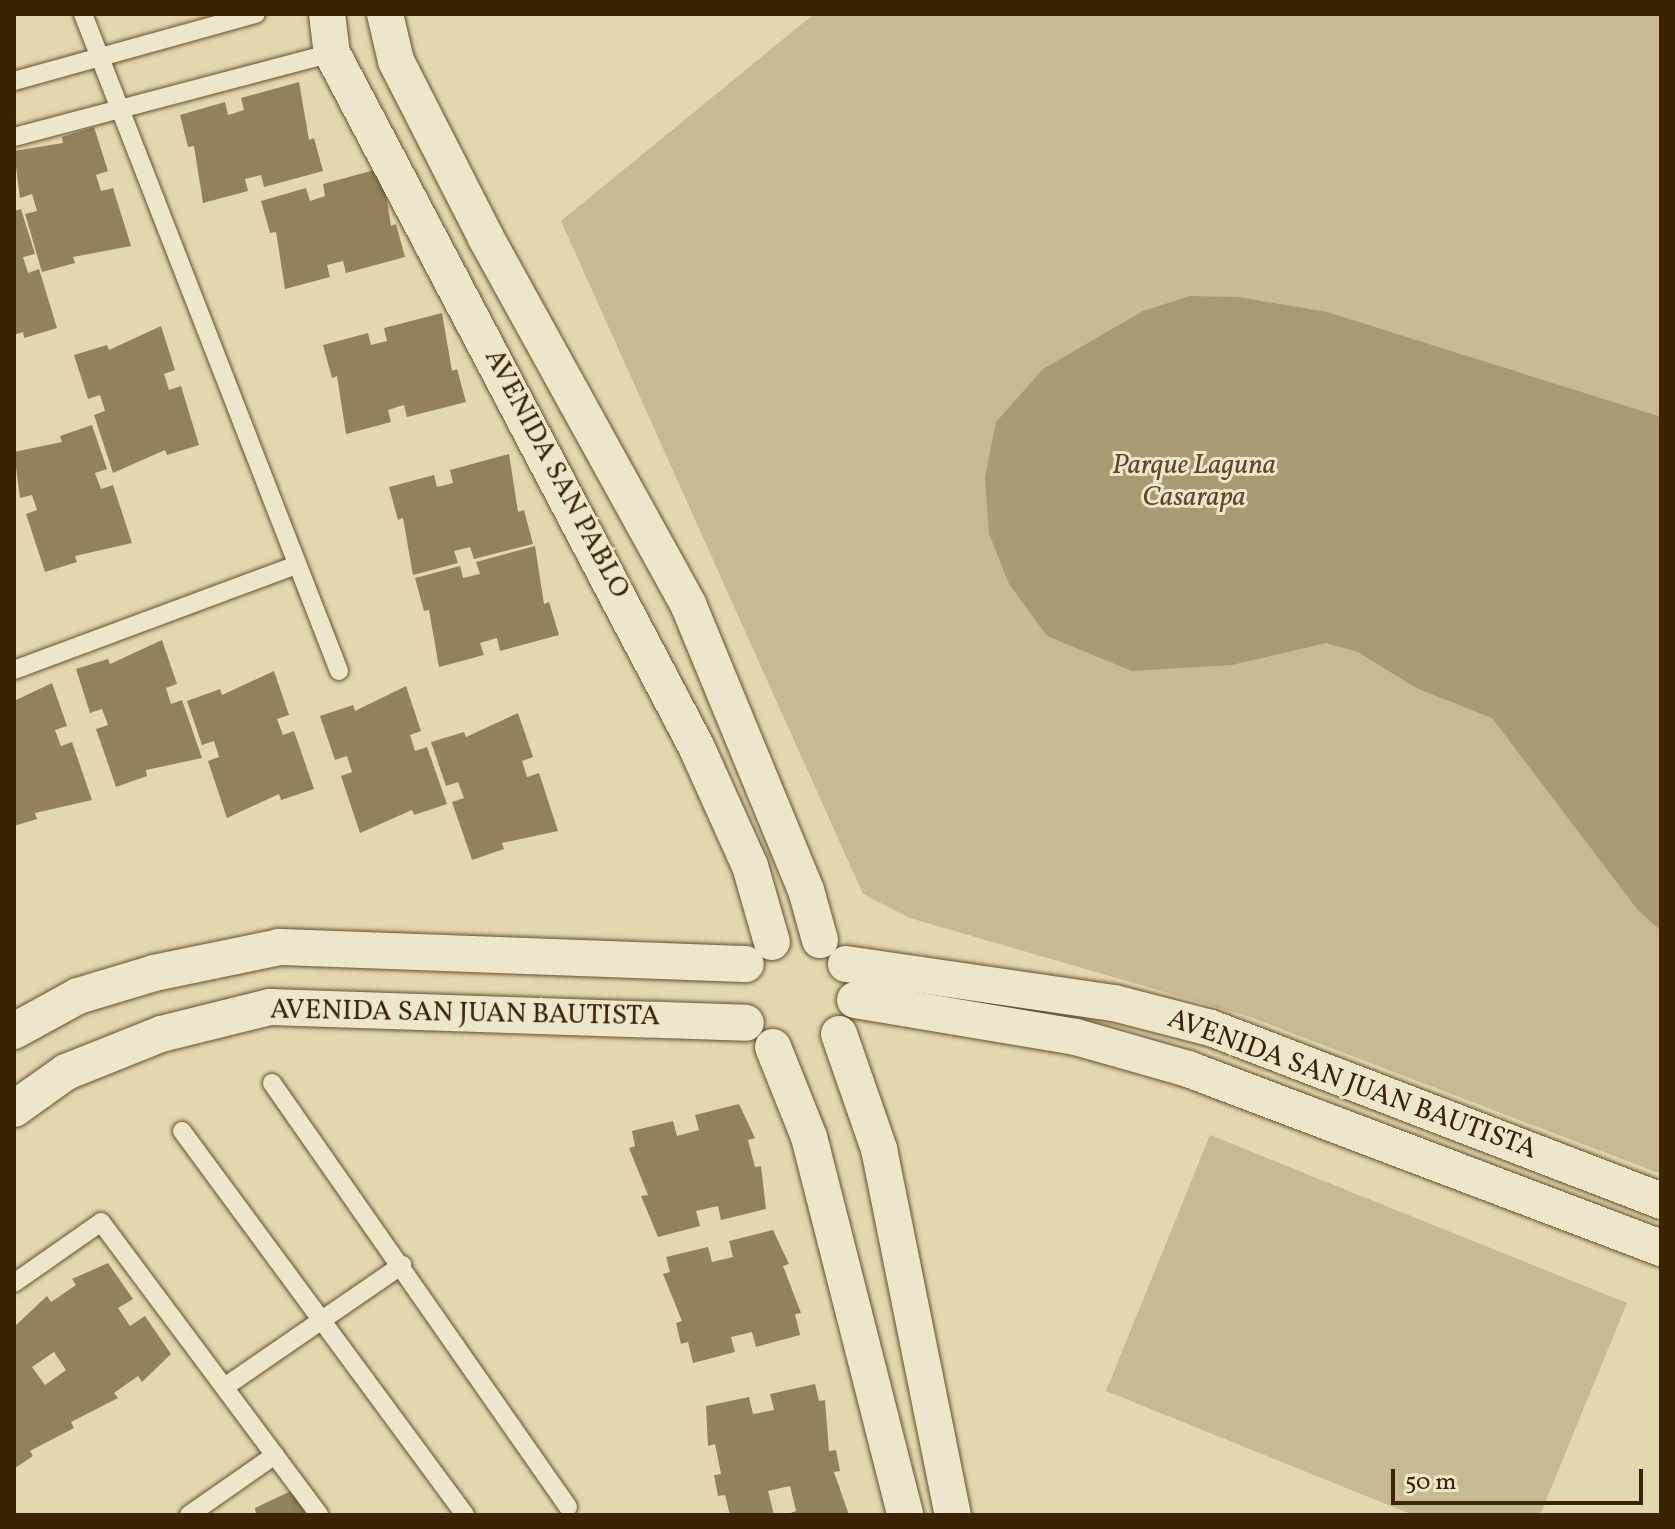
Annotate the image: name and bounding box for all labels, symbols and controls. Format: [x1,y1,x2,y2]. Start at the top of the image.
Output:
street label: AVENIDA SAN PABLO [476,344,636,604]
park label: Parque Laguna Casarapa [1112,449,1276,515]
street label: AVENIDA SAN JUAN BAUTISTA [270,994,660,1034]
street label: AVENIDA SAN JUAN BAUTISTA [1163,1002,1541,1168]
scale bar [1395,1453,1647,1503]
text: 50 m [1405,1466,1457,1500]

